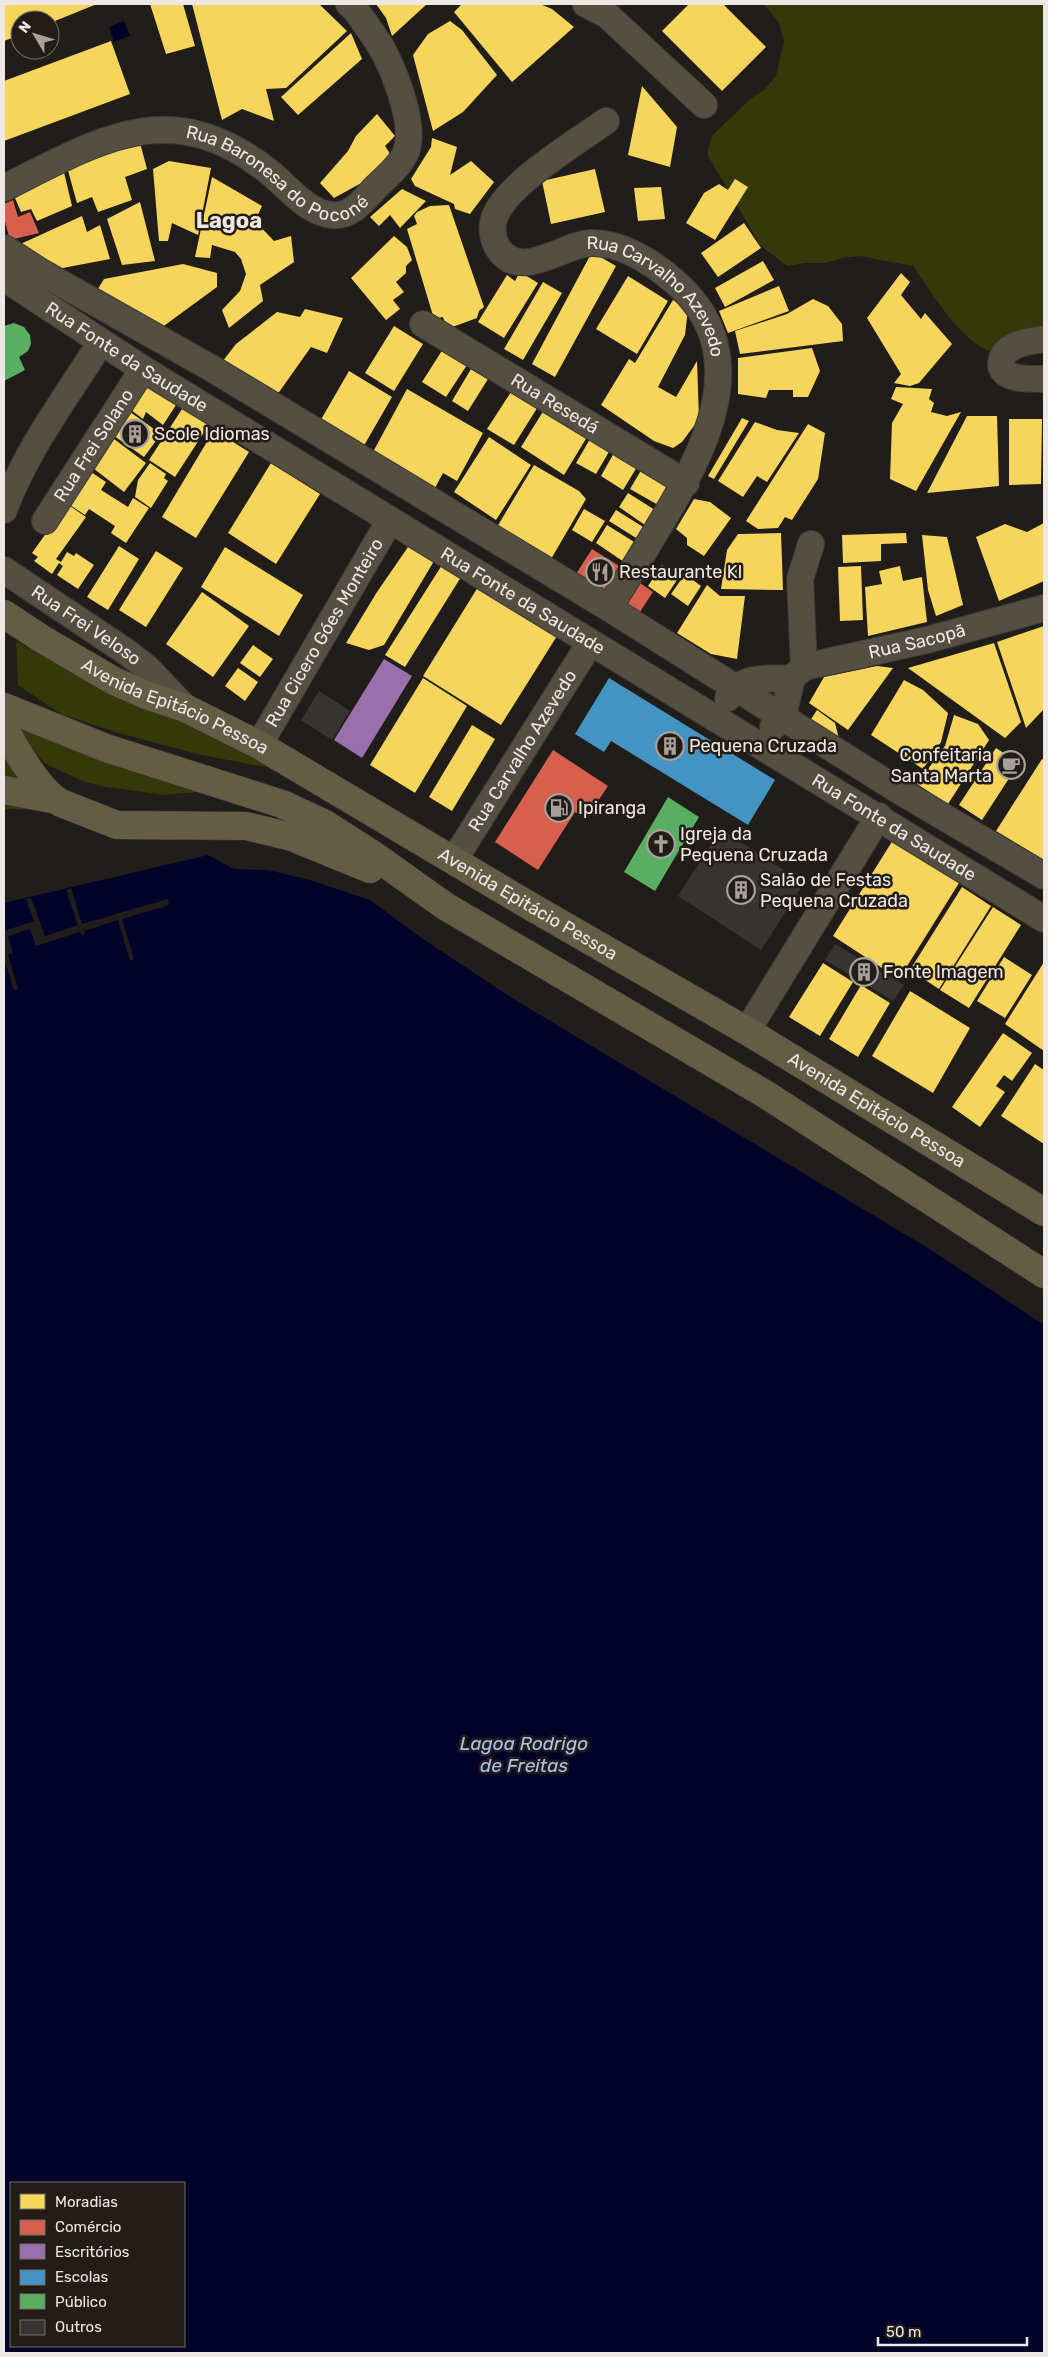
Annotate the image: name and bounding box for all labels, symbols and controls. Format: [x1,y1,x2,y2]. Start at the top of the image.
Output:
north arrow [10,10,60,60]
text: N [15,18,35,37]
street label: Rua Baronesa do Poconé [184,121,373,226]
district label: Lagoa [196,207,262,234]
street label: Rua Carvalho Azevedo [587,232,728,359]
street label: Rua Fonte da Saudade [41,297,212,417]
street label: Rua Resedá [507,369,603,439]
street label: Rua Frei Solano [49,385,138,506]
building icon: Scole Idiomas [120,419,150,449]
place label: Scole Idiomas [154,423,270,445]
street label: Rua Cicero Góes Monteiro [261,534,388,731]
street label: Rua Fonte da Saudade [437,542,609,659]
restaurant icon: Restaurante KI [585,557,615,587]
place label: Restaurante KI [619,561,742,583]
street label: Rua Frei Veloso [27,580,145,670]
street label: Rua Sacopã [866,619,968,664]
street label: Avenida Epitácio Pessoa [78,653,273,759]
street label: Rua Carvalho Azevedo [464,666,581,836]
building icon: Pequena Cruzada [655,731,685,761]
place label: Pequena Cruzada [689,735,837,757]
place label: Confeitaria Santa Marta [891,744,992,787]
cafe icon: Confeitaria Santa Marta [996,750,1026,780]
street label: Rua Fonte da Saudade [808,769,980,886]
fuel station icon: Ipiranga [544,793,574,823]
place label: Ipiranga [578,797,646,819]
place label: Igreja da Pequena Cruzada [680,823,828,866]
church icon: Igreja da Pequena Cruzada [646,829,676,859]
street label: Avenida Epitácio Pessoa [434,843,621,965]
place label: Salão de Festas Pequena Cruzada [760,869,908,912]
building icon: Salão de Festas Pequena Cruzada [726,875,756,905]
building icon: Fonte Imagem [849,957,879,987]
place label: Fonte Imagem [883,961,1004,983]
street label: Avenida Epitácio Pessoa [784,1048,969,1172]
water label: Lagoa Rodrigo de Freitas [460,1732,588,1777]
legend [10,2182,185,2347]
text: Moradias [55,2193,118,2211]
text: Comércio [55,2218,121,2236]
text: Escritórios [55,2243,130,2261]
text: Escolas [55,2268,109,2286]
text: Público [55,2293,107,2311]
scale bar [878,2314,1027,2346]
text: Outros [55,2318,102,2336]
text: 50 m [886,2323,921,2341]

